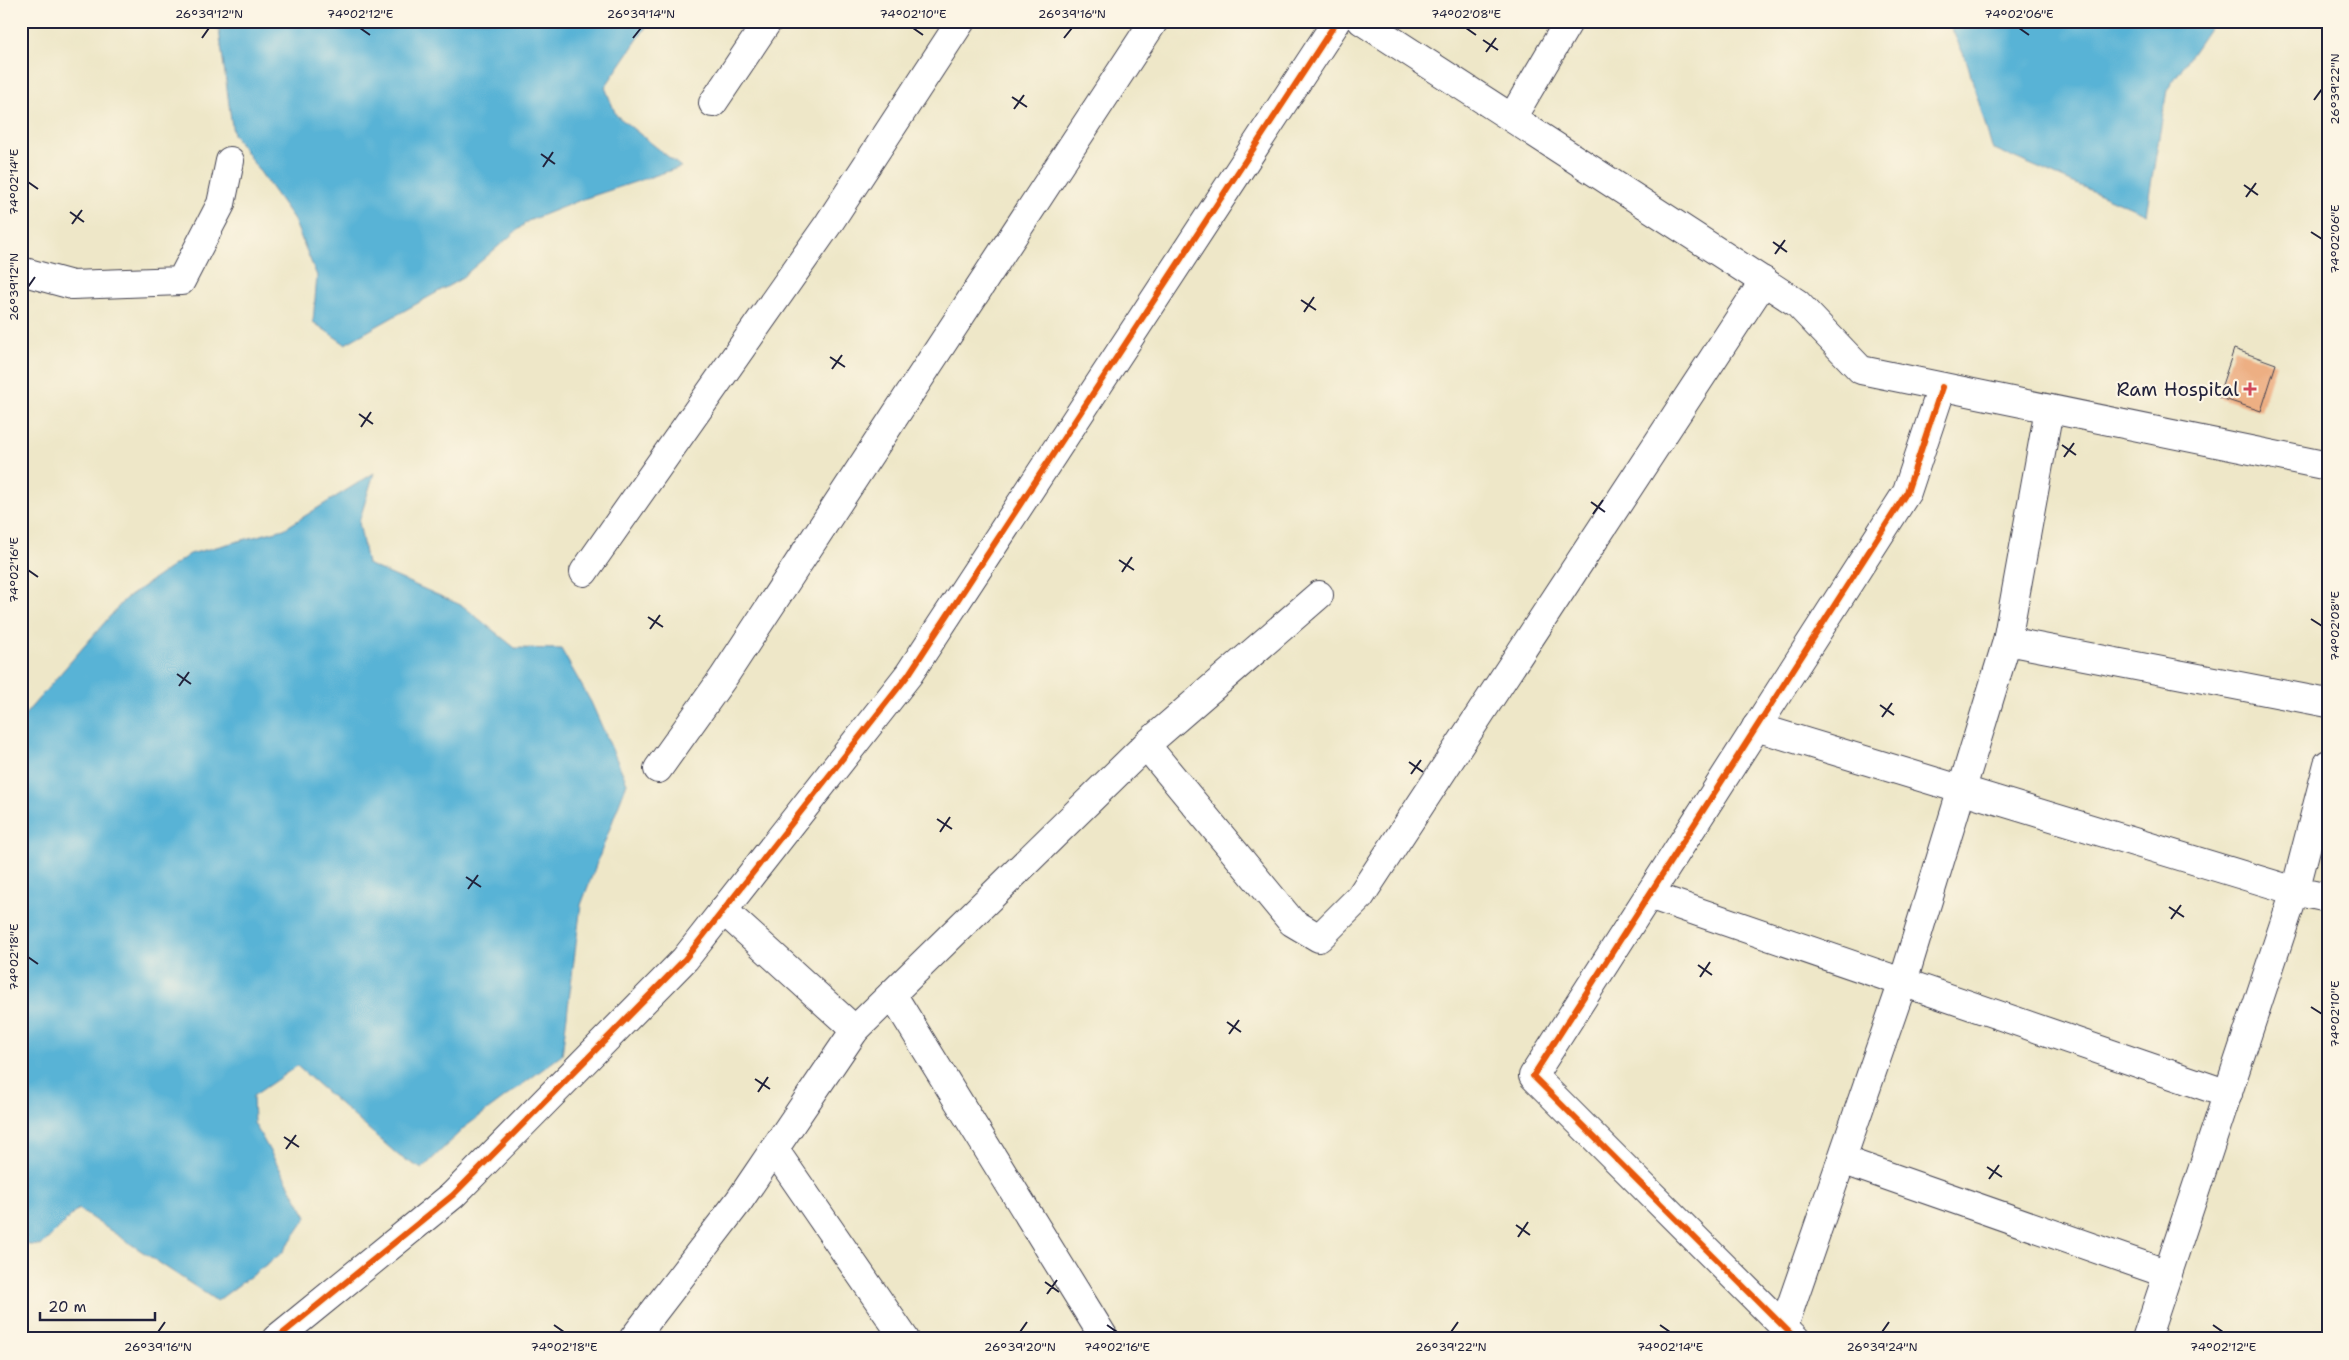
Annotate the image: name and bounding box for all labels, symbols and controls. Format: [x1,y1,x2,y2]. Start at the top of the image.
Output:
text: 26°39'12"N [175,6,243,22]
text: 74°02'12"E [327,6,393,22]
text: 26°39'14"N [607,6,675,22]
text: 74°02'10"E [880,6,946,22]
text: 26°39'16"N [1038,6,1106,22]
text: 74°02'08"E [1431,6,1501,22]
text: 74°02'06"E [1984,6,2054,22]
text: 26°39'22"N [2327,53,2343,125]
text: 74°02'14"E [6,149,22,215]
text: 74°02'06"E [2327,204,2343,274]
text: 26°39'12"N [6,253,22,321]
place label: Ram Hospital [2117,377,2239,402]
marker: Ram Hospital [2243,382,2257,396]
text: 74°02'16"E [6,537,22,603]
text: 74°02'08"E [2327,591,2343,661]
text: 74°02'18"E [6,924,22,990]
text: 74°02'10"E [2327,981,2343,1047]
scale bar [40,1290,155,1322]
text: 20 m [48,1297,87,1317]
text: 26°39'16"N [124,1339,192,1355]
text: 74°02'18"E [531,1339,597,1355]
text: 26°39'20"N [984,1339,1056,1355]
text: 74°02'16"E [1084,1339,1150,1355]
text: 26°39'22"N [1415,1339,1487,1355]
text: 74°02'14"E [1637,1339,1703,1355]
text: 26°39'24"N [1846,1339,1918,1355]
text: 74°02'12"E [2190,1339,2256,1355]

